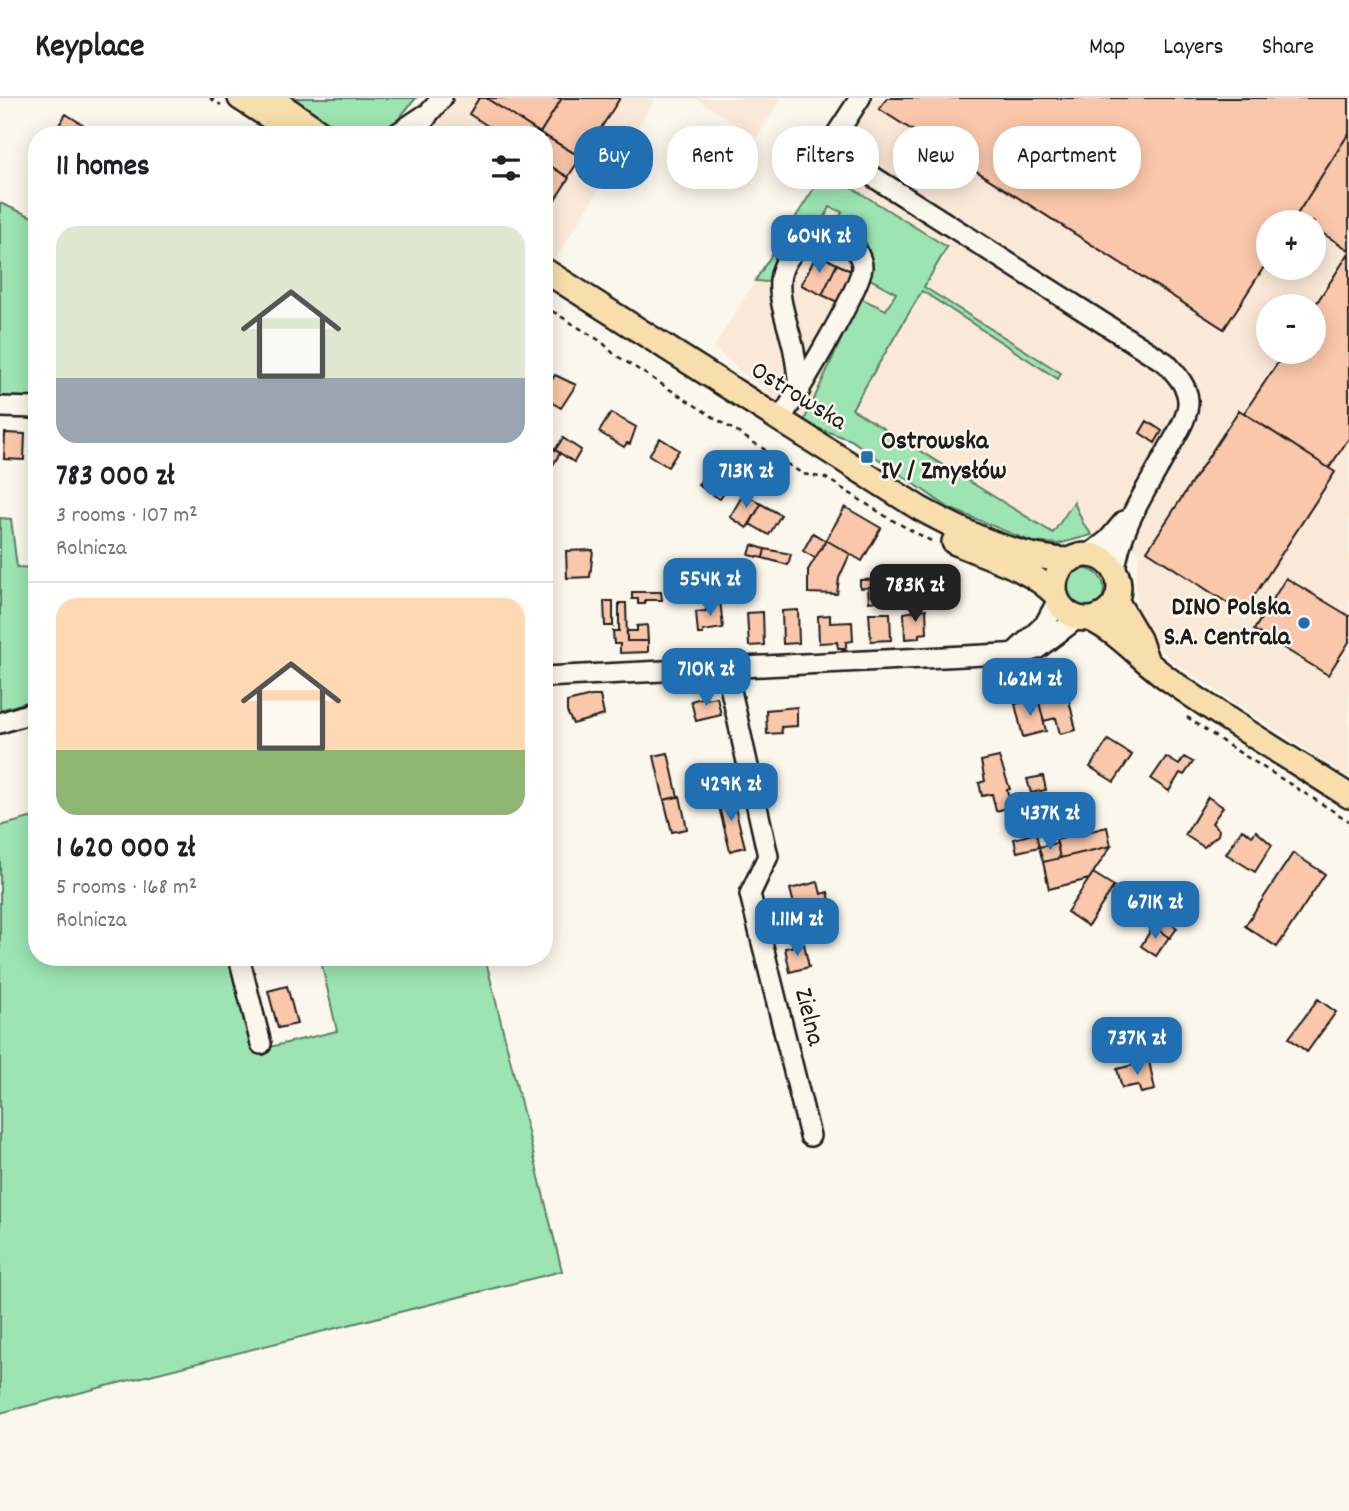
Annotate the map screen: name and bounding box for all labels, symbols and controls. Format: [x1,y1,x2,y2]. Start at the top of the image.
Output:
text: Keyplace [35,25,144,72]
text: Map [1089,31,1125,65]
text: Layers [1163,31,1224,65]
text: Share [1262,31,1314,65]
chip: Buy [574,126,653,189]
chip: Rent [667,126,758,189]
chip: Filters [772,126,879,189]
chip: New [893,126,979,189]
chip: Apartment [993,126,1141,189]
text: 11 homes [56,147,150,190]
icon: filters [487,149,525,187]
map controls [1256,210,1326,364]
button: + [1256,210,1326,280]
pin: 604K zł [754,216,884,275]
text: 604K zł [787,221,851,254]
icon: home [228,271,354,397]
button: − [1256,294,1326,364]
street label: Ostrowska [743,353,854,442]
place label: Ostrowska IV / Zmysłów [881,424,1007,491]
marker: Ostrowska IV / Zmysłów [859,449,875,465]
pin: 713K zł [681,450,811,510]
text: 713K zł [719,456,773,489]
text: 783 000 zł [56,457,175,500]
text: 3 rooms · 107 m² [56,500,198,533]
text: Rolnicza [56,533,127,566]
pin: 554K zł [645,559,775,618]
text: 554K zł [679,564,741,597]
pin: 783K zł [850,564,980,624]
text: 783K zł [886,570,944,603]
place label: DINO Polska S.A. Centrala [1164,590,1291,657]
marker: DINO Polska S.A. Centrala [1296,615,1312,631]
icon: home [228,643,354,769]
pin: 710K zł [641,648,771,708]
text: 710K zł [678,654,734,687]
pin: 1.62M zł [958,658,1102,718]
text: 1.62M zł [998,664,1062,697]
pin: 429K zł [666,764,796,823]
text: 429K zł [701,769,761,802]
pin: 437K zł [985,792,1115,852]
text: 437K zł [1020,798,1080,831]
text: 1 620 000 zł [56,829,195,872]
text: 5 rooms · 168 m² [56,872,197,905]
pin: 671K zł [1090,882,1220,941]
text: 671K zł [1127,887,1183,920]
pin: 1.11M zł [725,898,869,958]
text: 1.11M zł [771,904,823,937]
text: Rolnicza [56,905,127,938]
street label: Zielna [783,984,833,1050]
pin: 737K zł [1072,1018,1202,1077]
text: 737K zł [1108,1023,1166,1056]

